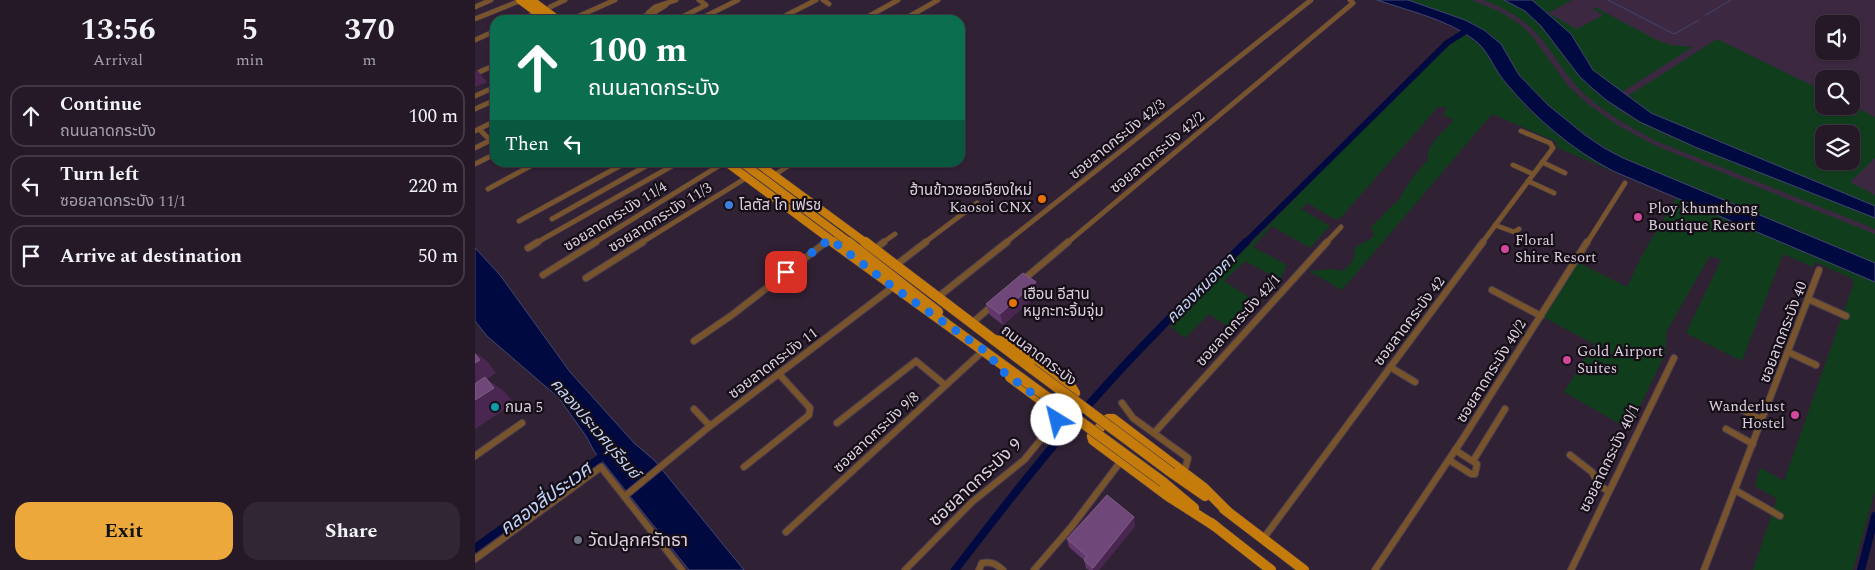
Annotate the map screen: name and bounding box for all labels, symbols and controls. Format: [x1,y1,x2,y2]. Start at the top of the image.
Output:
text: 13:56 [80,7,156,53]
text: 5 [241,7,258,53]
text: 370 [344,7,395,53]
map controls [1815,15,1860,170]
button: sound [1815,15,1860,60]
text: 100 m [588,24,687,77]
icon: ahead [505,35,570,100]
text: Arrival [93,48,143,72]
text: min [236,48,264,72]
text: m [363,48,376,72]
button: search [1815,70,1860,115]
text: ถนนลาดกระบัง [588,72,720,105]
text: Continue [60,90,142,119]
street label: ซอยลาดกระบัง 42/3 [1064,93,1171,186]
icon: ahead [17,102,45,130]
text: 100 m [408,102,458,131]
street label: ซอยลาดกระบัง 42/2 [1105,106,1210,199]
text: ถนนลาดกระบัง [60,119,156,143]
button: layers [1815,125,1860,170]
text: Then [505,130,549,159]
icon: left [559,130,587,158]
text: Turn left [60,160,139,189]
icon: left [17,172,45,200]
text: 220 m [408,172,458,201]
street label: ซอยลาดกระบัง 11/4 [559,175,672,258]
street label: ซอยลาดกระบัง 11/3 [604,176,717,259]
place label: ฮ้านข้าวซอยเจียงใหม่ Kaosoi CNX [909,179,1032,219]
text: ซอยลาดกระบัง 11/1 [60,189,186,213]
marker: ฮ้านข้าวซอยเจียงใหม่ Kaosoi CNX [1036,193,1048,205]
place label: โลตัส โก เฟรช [739,194,821,217]
place label: Ploy khumthong Boutique Resort [1648,197,1758,237]
marker: โลตัส โก เฟรช [723,199,735,211]
marker: Ploy khumthong Boutique Resort [1632,211,1644,223]
place label: Floral Shire Resort [1515,229,1596,269]
icon: arrive [17,242,45,270]
text: Arrive at destination [60,242,242,271]
text: 50 m [418,242,458,271]
marker: Floral Shire Resort [1499,243,1511,255]
water label: คลองหนองคา [1160,247,1242,329]
pin [765,251,807,293]
icon: arrive [772,258,800,286]
street label: ซอยลาดกระบัง 42/1 [1190,269,1286,372]
street label: ซอยลาดกระบัง 42 [1368,272,1451,371]
street label: ซอยลาดกระบัง 40 [1754,278,1813,386]
place label: เฮือน อีสาน หมูกะทะจิ้มจุ่ม [1023,283,1104,323]
marker: เฮือน อีสาน หมูกะทะจิ้มจุ่ม [1007,297,1019,309]
street label: ซอยลาดกระบัง 40/2 [1450,315,1533,428]
street label: ถนนลาดกระบัง [996,319,1081,392]
street label: ซอยลาดกระบัง 11 [724,322,823,405]
place label: Gold Airport Suites [1577,340,1663,380]
marker: Gold Airport Suites [1561,354,1573,366]
water label: คลองประเวศบุรีรมย์ [545,373,648,487]
street label: ซอยลาดกระบัง 9/8 [828,386,925,479]
position arrow [1030,393,1082,445]
place label: Wanderlust Hostel [1708,395,1785,435]
place label: กมล 5 [505,396,543,419]
street label: ซอยลาดกระบัง 40/1 [1573,400,1646,516]
marker: กมล 5 [489,401,501,413]
marker: Wanderlust Hostel [1789,409,1801,421]
street label: ซอยลาดกระบัง 9 [922,432,1028,533]
water label: คลองสี่ประเวศ [494,454,600,543]
button: Exit [15,502,233,560]
button: Share [243,502,460,560]
place label: วัดปลูกศรัทธา [588,527,688,554]
marker: วัดปลูกศรัทธา [572,534,584,546]

